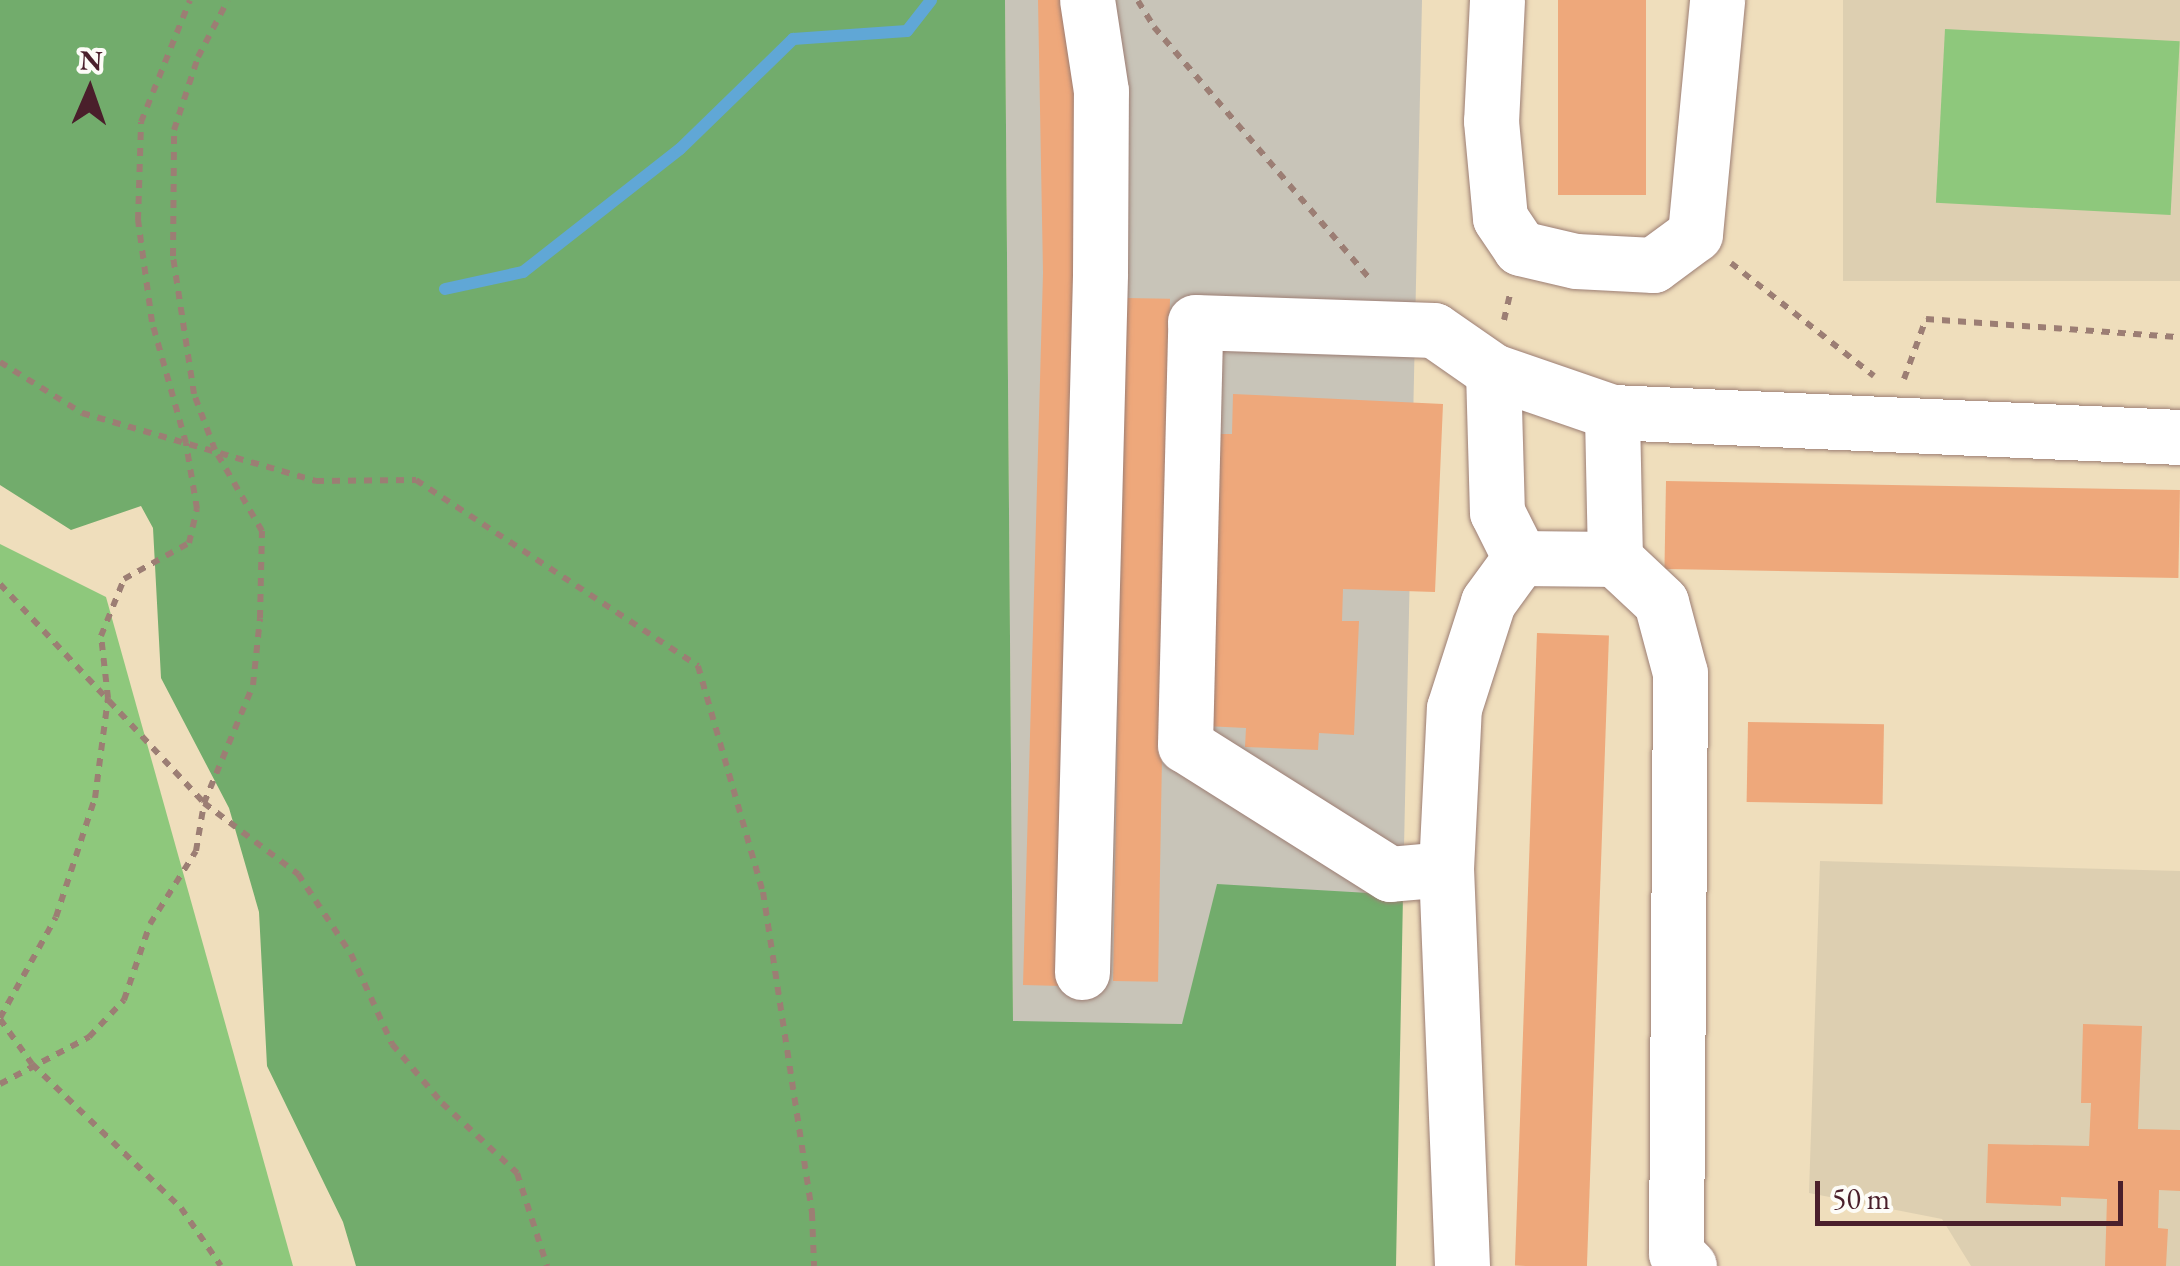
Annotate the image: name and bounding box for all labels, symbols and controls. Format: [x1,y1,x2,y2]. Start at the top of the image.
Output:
north arrow [40,40,140,140]
text: N [79,42,103,78]
scale bar [1820,1161,2128,1223]
text: 50 m [1832,1179,1890,1218]

